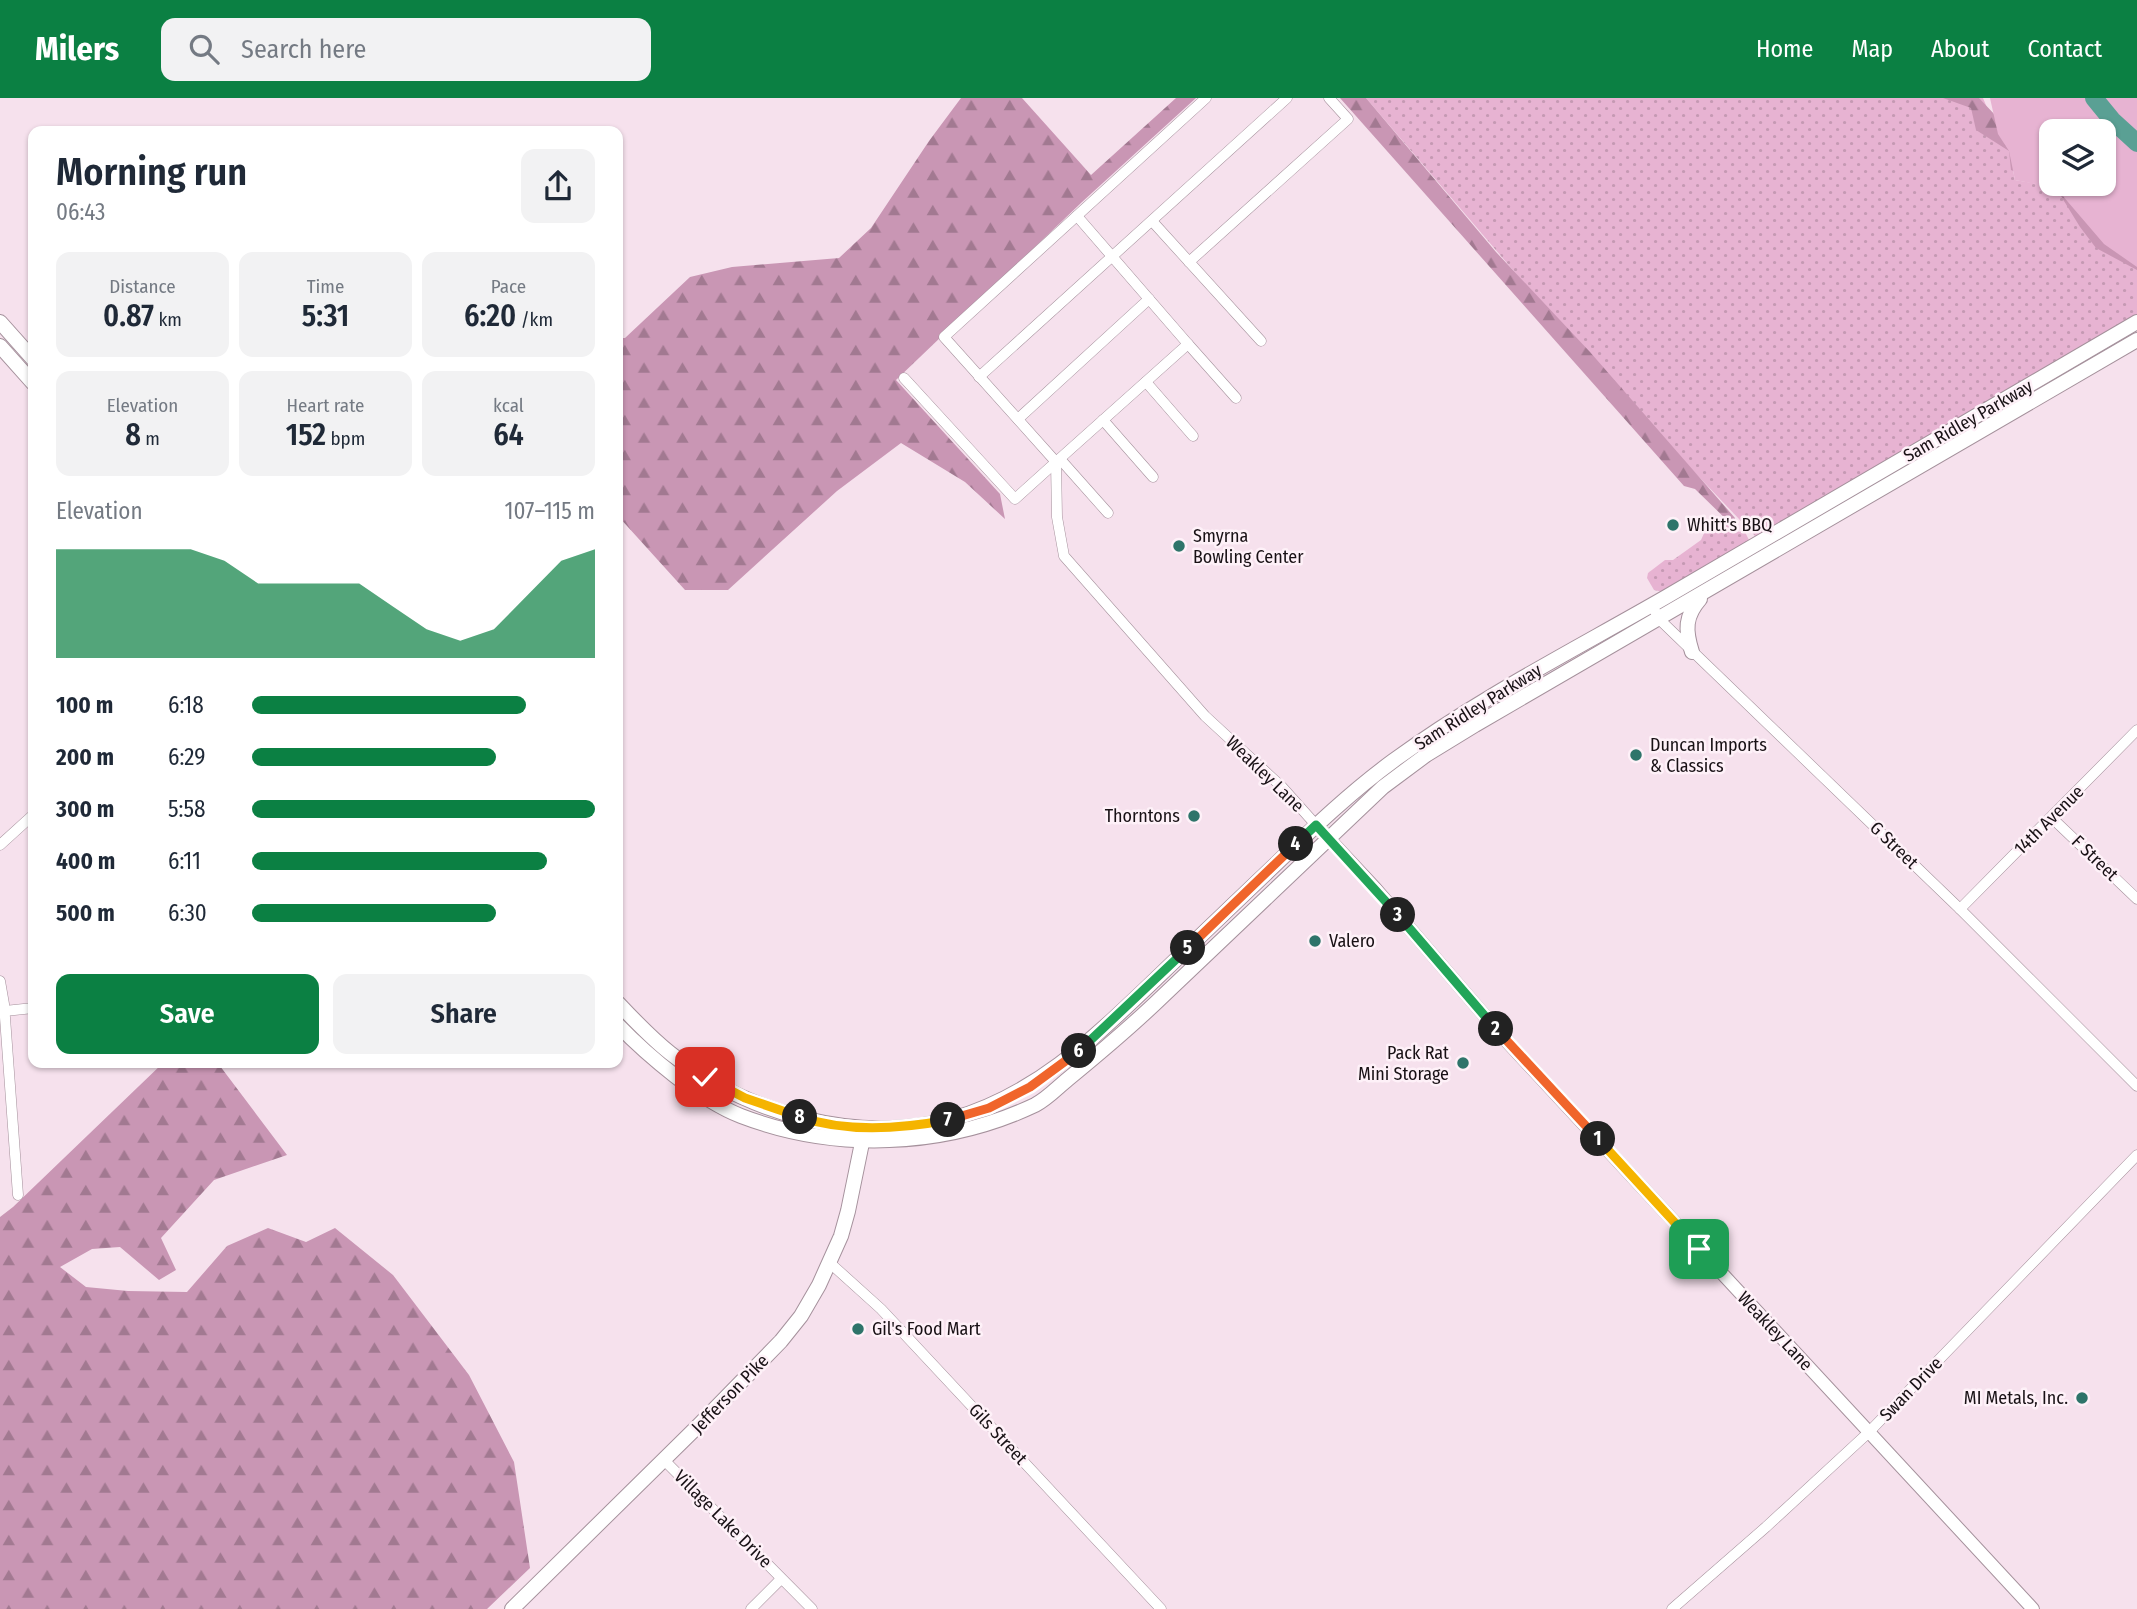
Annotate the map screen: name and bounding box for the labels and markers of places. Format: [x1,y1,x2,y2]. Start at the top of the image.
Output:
place label: Whitt's BBQ [1687,514,1772,536]
marker: Whitt's BBQ [1665,517,1681,533]
place label: Smyrna Bowling Center [1193,525,1304,568]
marker: Smyrna Bowling Center [1171,538,1187,554]
place label: Duncan Imports & Classics [1650,734,1767,777]
marker: Duncan Imports & Classics [1628,747,1644,763]
place label: Thorntons [1105,805,1180,827]
marker: Thorntons [1186,808,1202,824]
pin: 4 [1278,826,1314,862]
pin: 3 [1380,898,1416,932]
pin: 5 [1170,930,1206,966]
place label: Valero [1329,930,1375,952]
marker: Valero [1307,933,1323,949]
pin: 2 [1478,1012,1514,1046]
pin: 6 [1062,1034,1096,1068]
place label: Pack Rat Mini Storage [1358,1042,1449,1085]
pin [675,1047,735,1107]
marker: Pack Rat Mini Storage [1455,1055,1471,1071]
pin: 8 [782,1100,818,1134]
pin: 7 [930,1102,965,1138]
pin: 1 [1580,1122,1616,1156]
pin [1669,1219,1729,1279]
place label: Gil's Food Mart [872,1318,981,1340]
marker: Gil's Food Mart [850,1321,866,1337]
place label: MI Metals, Inc. [1964,1387,2068,1409]
marker: MI Metals, Inc. [2074,1390,2090,1406]

